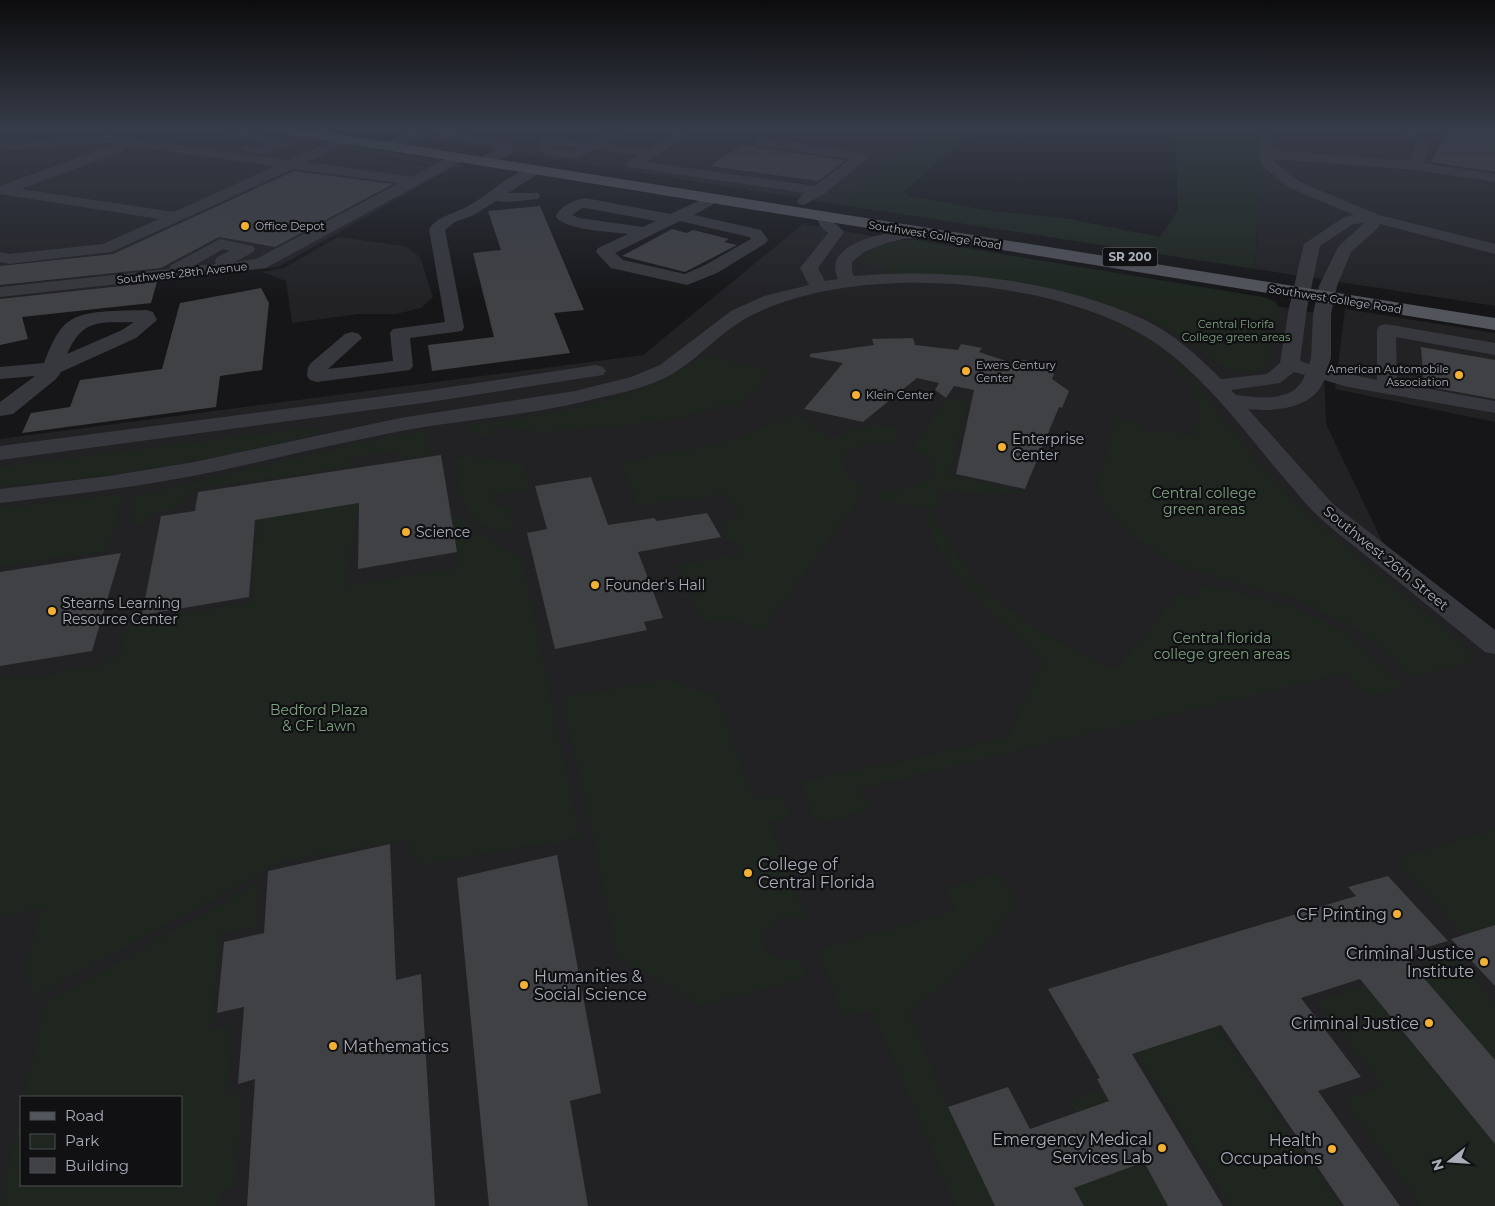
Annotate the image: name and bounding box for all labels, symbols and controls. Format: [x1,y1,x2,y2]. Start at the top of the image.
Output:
street label: Southwest College Road [867,218,1003,252]
place label: Office Depot [255,219,325,233]
marker: Office Depot [239,220,251,232]
road number: SR 200 [1102,248,1158,266]
street label: Southwest 28th Avenue [116,259,248,287]
street label: Southwest College Road [1267,282,1403,316]
park label: Central Florifa College green areas [1182,317,1291,344]
place label: Ewers Century Center [976,358,1056,385]
place label: American Automobile Association [1328,362,1449,389]
marker: Ewers Century Center [960,365,972,377]
marker: American Automobile Association [1453,369,1465,381]
place label: Klein Center [866,388,934,402]
marker: Klein Center [850,389,862,401]
place label: Enterprise Center [1012,430,1084,464]
marker: Enterprise Center [996,441,1008,453]
park label: Central college green areas [1152,484,1256,518]
street label: Southwest 26th Street [1320,502,1453,614]
place label: Science [416,523,470,541]
marker: Science [400,526,412,538]
place label: Founder's Hall [605,576,705,594]
marker: Founder's Hall [589,579,601,591]
place label: Stearns Learning Resource Center [62,594,180,628]
marker: Stearns Learning Resource Center [46,605,58,617]
park label: Central florida college green areas [1154,629,1290,663]
park label: Bedford Plaza & CF Lawn [270,701,368,735]
place label: College of Central Florida [758,855,875,892]
marker: College of Central Florida [742,867,754,879]
place label: CF Printing [1296,905,1387,924]
marker: CF Printing [1391,908,1403,920]
place label: Criminal Justice Institute [1346,944,1474,981]
marker: Criminal Justice Institute [1478,956,1490,968]
place label: Humanities & Social Science [534,967,647,1004]
marker: Humanities & Social Science [518,979,530,991]
place label: Criminal Justice [1291,1014,1419,1033]
marker: Criminal Justice [1423,1017,1435,1029]
place label: Mathematics [343,1037,449,1056]
marker: Mathematics [327,1040,339,1052]
legend [20,1096,182,1186]
text: Road [65,1106,104,1125]
place label: Emergency Medical Services Lab [992,1130,1152,1167]
text: Park [65,1131,99,1150]
place label: Health Occupations [1220,1131,1322,1168]
north arrow [1425,1136,1475,1186]
marker: Emergency Medical Services Lab [1156,1142,1168,1154]
marker: Health Occupations [1326,1143,1338,1155]
text: Building [65,1156,129,1175]
text: N [1427,1157,1448,1173]

